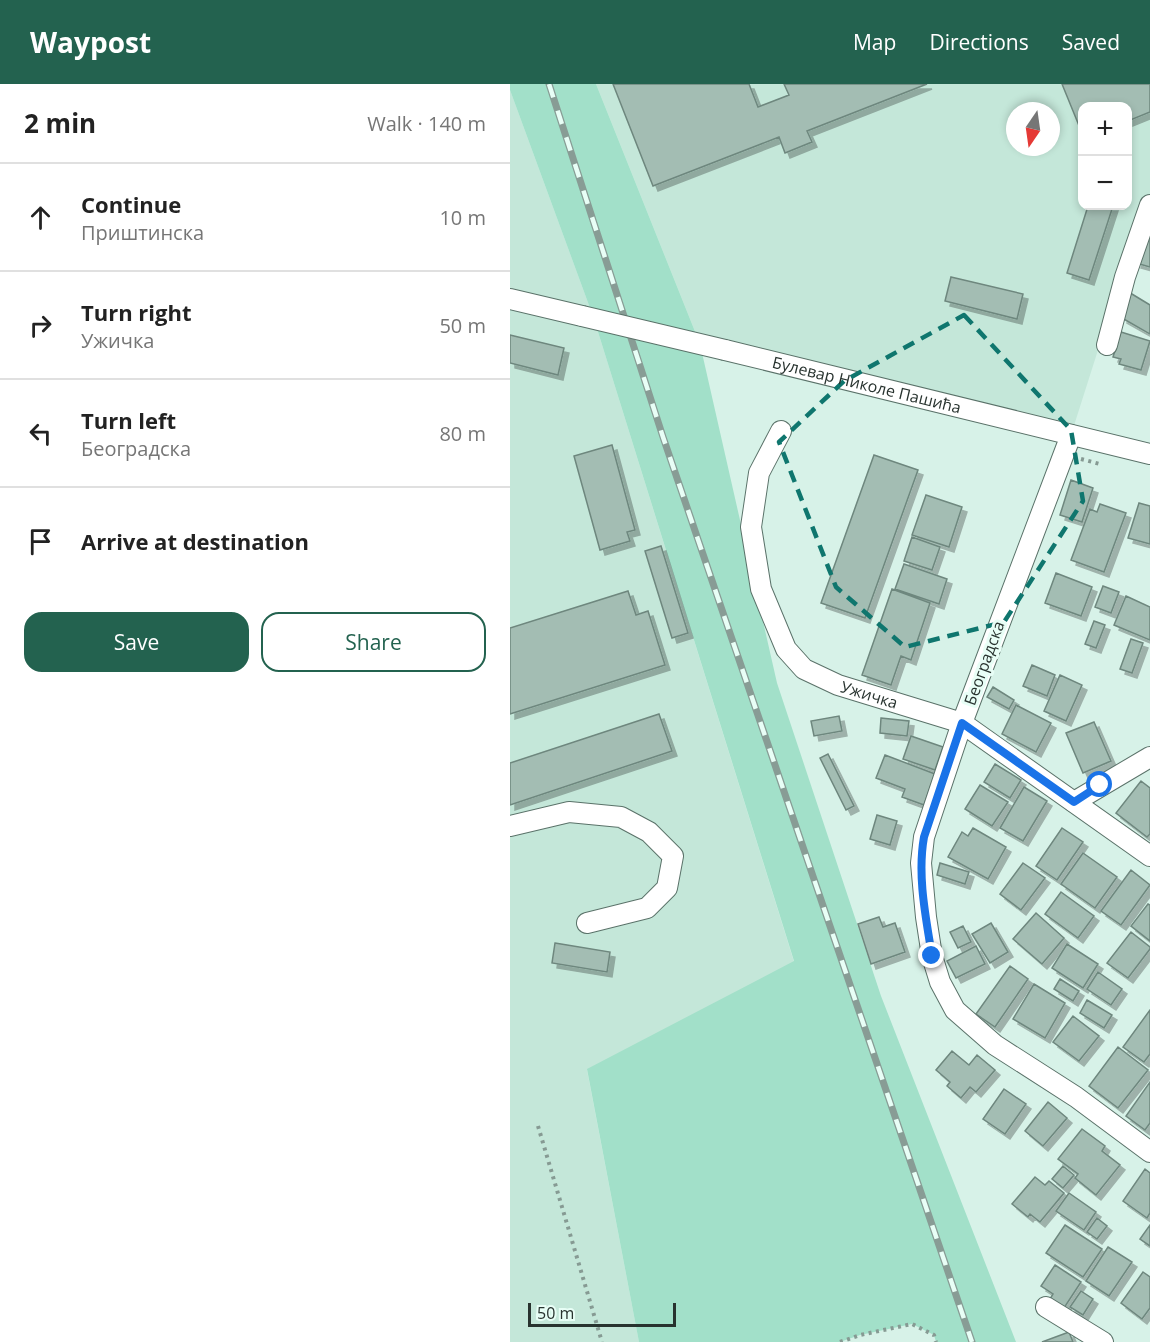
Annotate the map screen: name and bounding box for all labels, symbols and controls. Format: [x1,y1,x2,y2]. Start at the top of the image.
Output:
text: Waypost [30,23,151,61]
text: Map [853,28,896,56]
text: Directions [929,28,1029,56]
text: Saved [1062,28,1120,56]
north arrow [1006,102,1060,156]
map controls [1078,102,1132,210]
button: + [1078,102,1132,156]
text: 2 min [24,105,96,141]
text: Walk · 140 m [367,110,486,137]
button: − [1078,156,1132,210]
text: Continue [81,189,181,219]
icon: ahead [24,201,57,234]
text: 10 m [439,204,486,231]
text: Приштинска [81,219,204,246]
text: Turn right [81,297,192,327]
icon: right [24,309,57,342]
text: 50 m [439,312,486,339]
text: Ужичка [81,327,154,354]
street label: Булевар Николе Пашића [770,351,964,418]
text: Turn left [81,405,176,435]
icon: left [24,417,57,450]
text: 80 m [439,420,486,447]
text: Београдска [81,435,191,462]
icon: arrive [24,525,57,558]
text: Arrive at destination [81,526,309,556]
button: Save [24,612,249,672]
button: Share [261,612,486,672]
street label: Београдска [959,618,1009,708]
street label: Ужичка [838,675,901,714]
route start [1086,771,1112,797]
route end [918,942,944,968]
scale bar [528,1300,676,1328]
text: 50 m [537,1302,574,1324]

